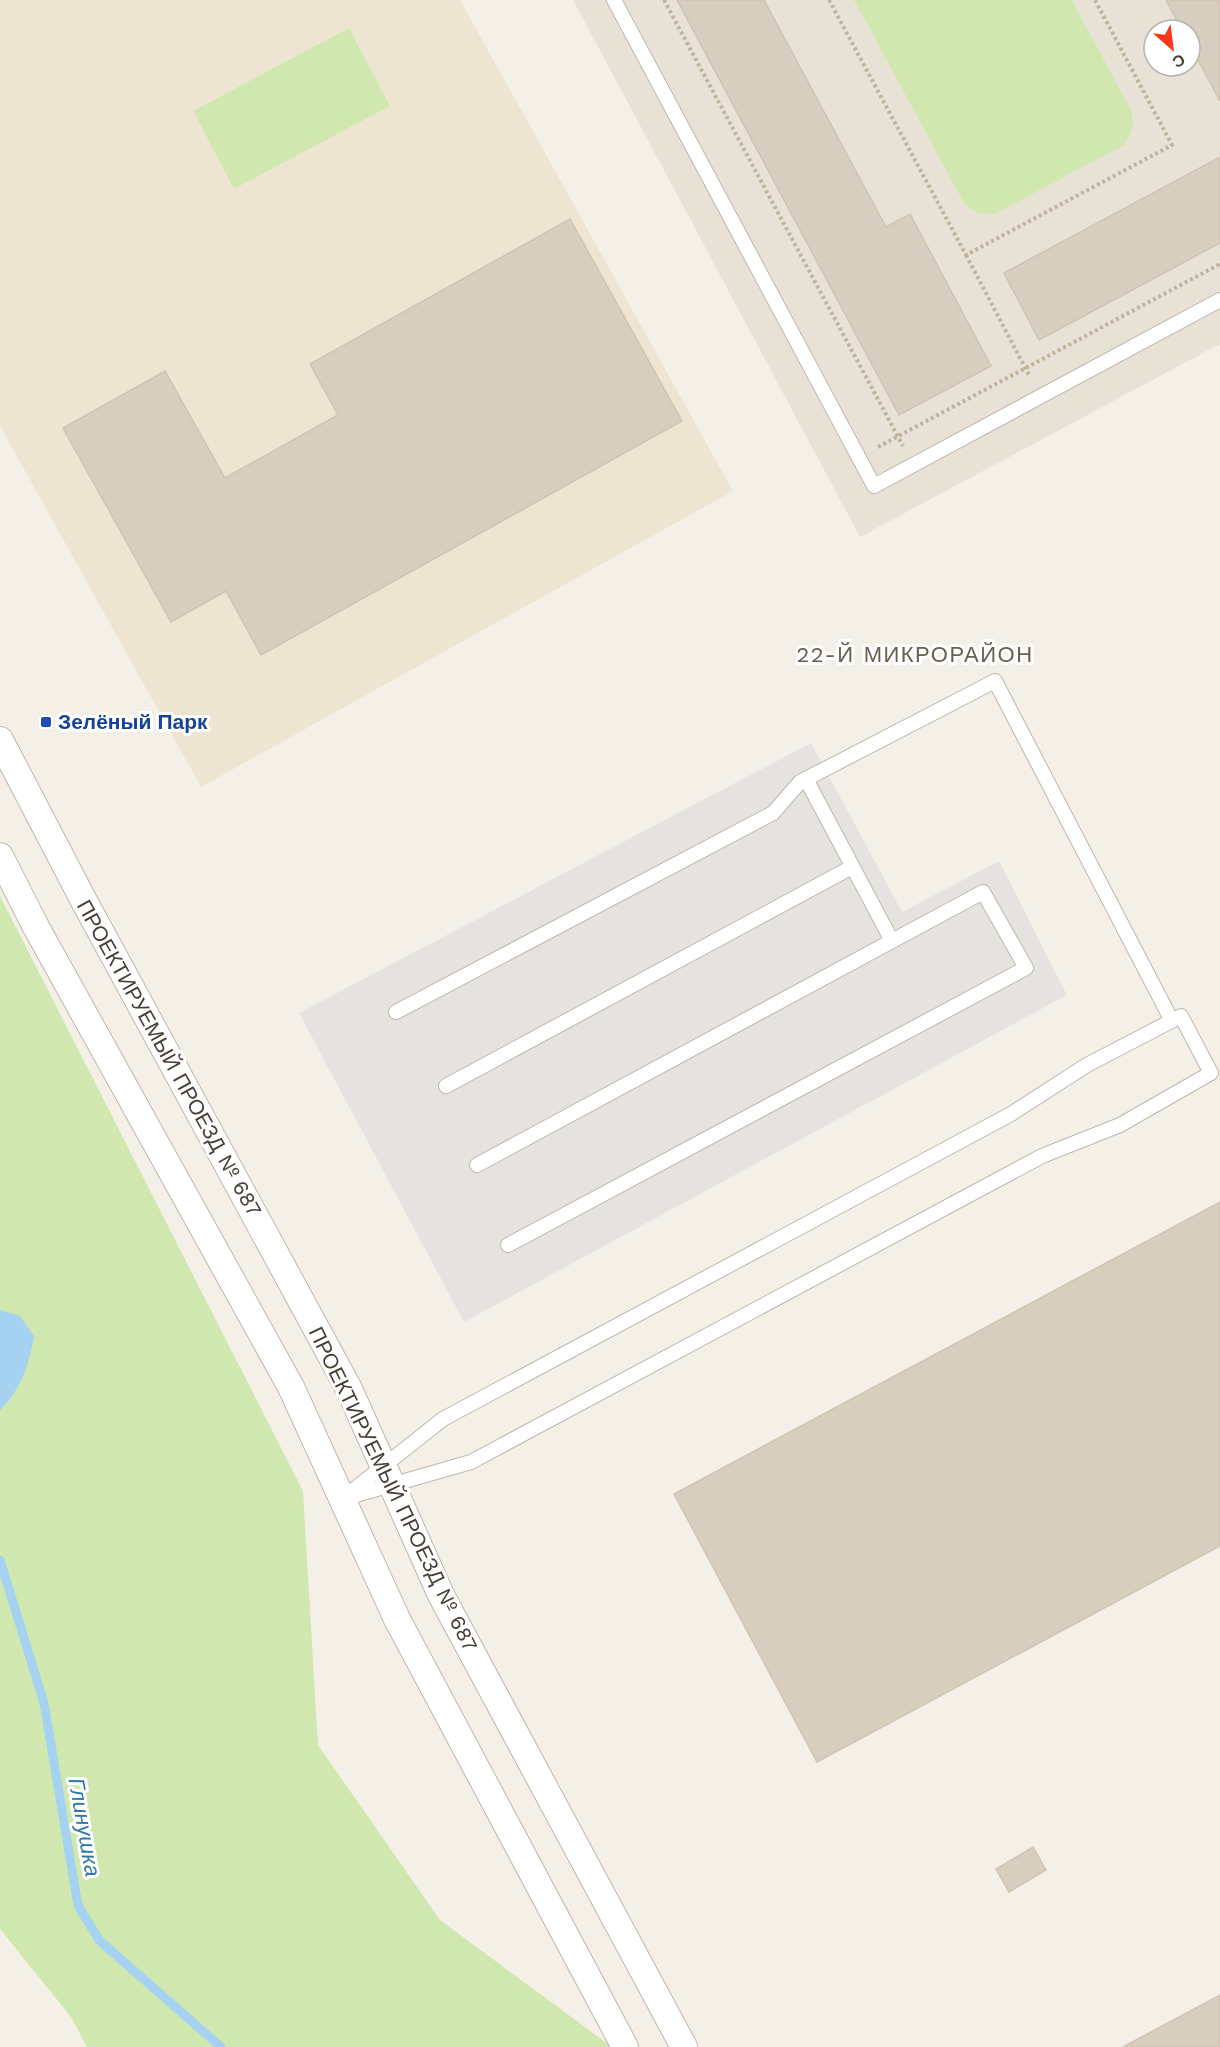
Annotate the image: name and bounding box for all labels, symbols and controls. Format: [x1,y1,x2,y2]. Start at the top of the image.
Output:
north arrow [1142,18,1202,78]
text: С [1169,50,1188,72]
district label: 22-Й МИКРОРАЙОН [796,642,1034,667]
place label: Зелёный Парк [58,709,208,734]
marker: Зелёный Парк [39,715,53,729]
street label: ПРОЕКТИРУЕМЫЙ ПРОЕЗД № 687 [72,895,267,1220]
street label: ПРОЕКТИРУЕМЫЙ ПРОЕЗД № 687 [304,1323,483,1655]
water label: Глинушка [64,1776,105,1878]

